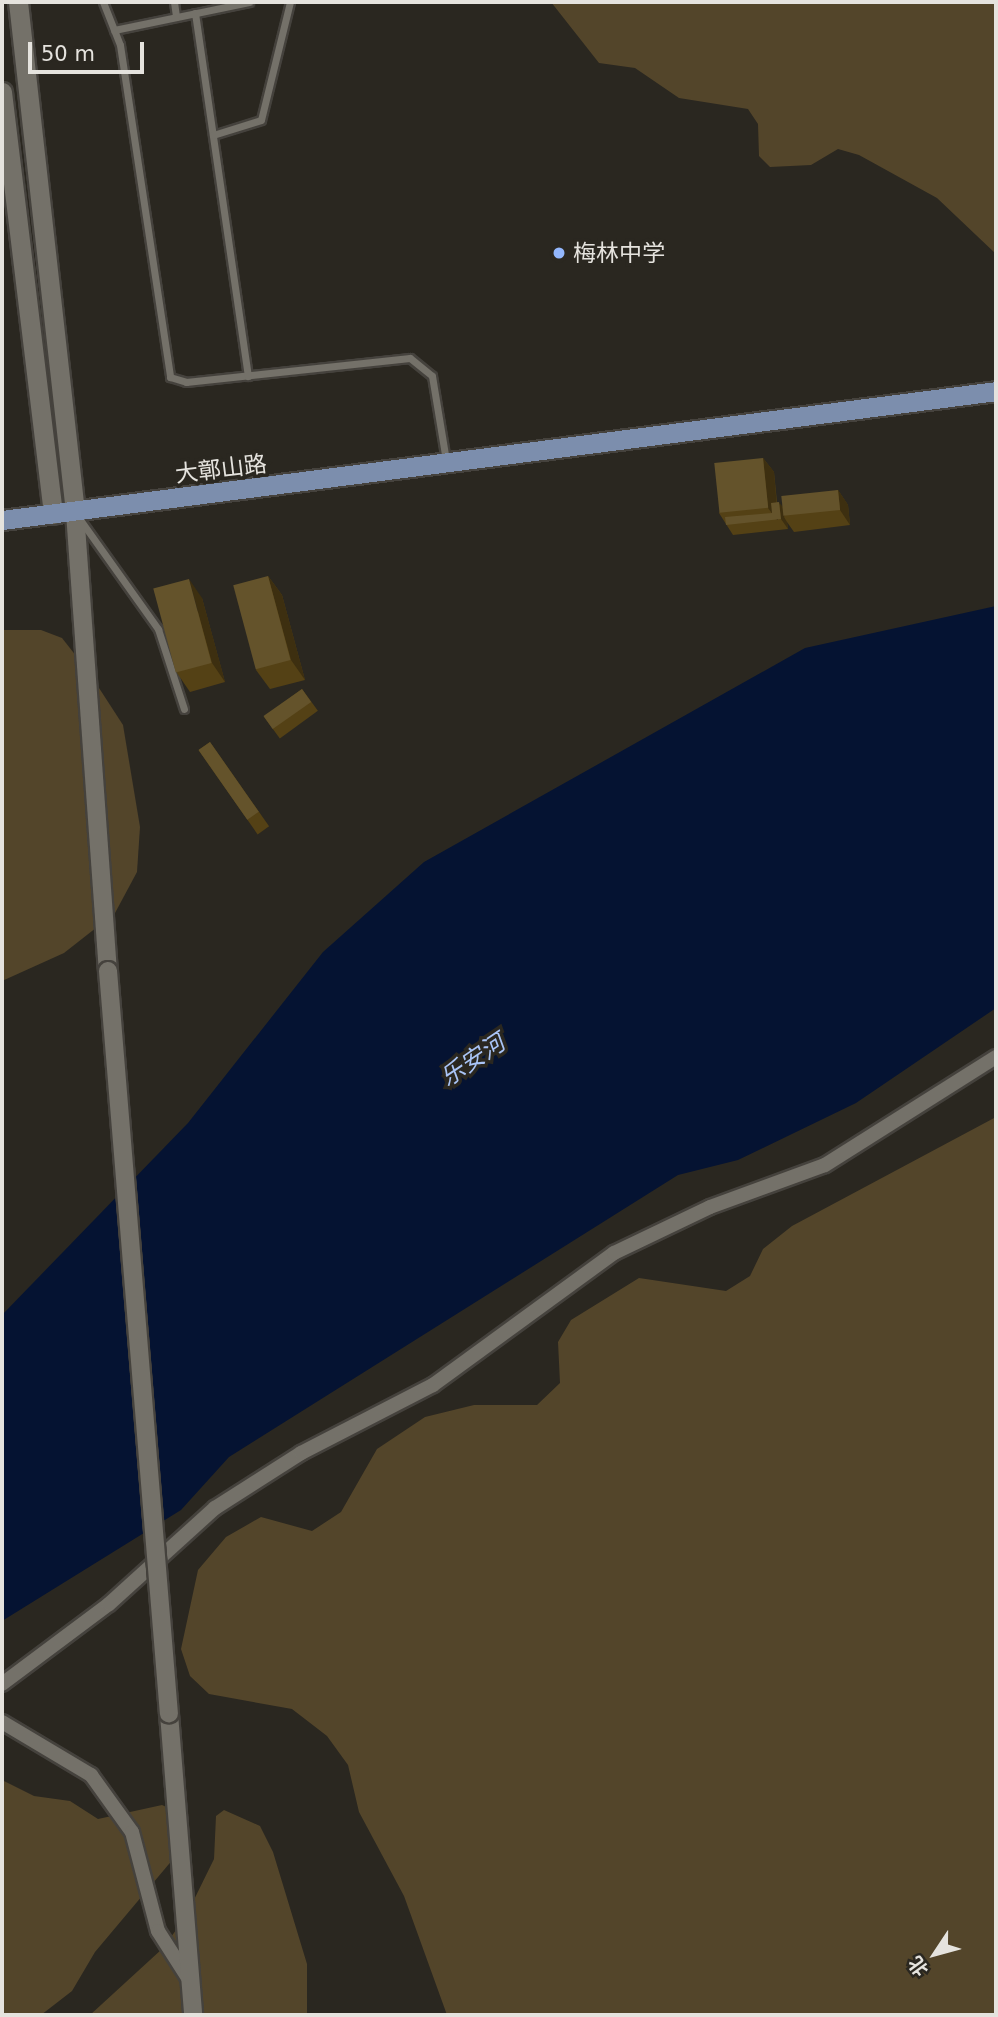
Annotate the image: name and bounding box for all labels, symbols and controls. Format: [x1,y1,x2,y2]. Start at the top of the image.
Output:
scale bar [32,28,147,72]
text: 50 m [41,42,95,66]
place label: 梅林中学 [573,239,665,267]
marker: 梅林中学 [551,245,567,261]
street label: 大鄣山路 [174,450,268,488]
water label: 乐安河 [435,1029,511,1093]
north arrow [900,1919,970,1989]
text: 北 [904,1952,933,1981]

